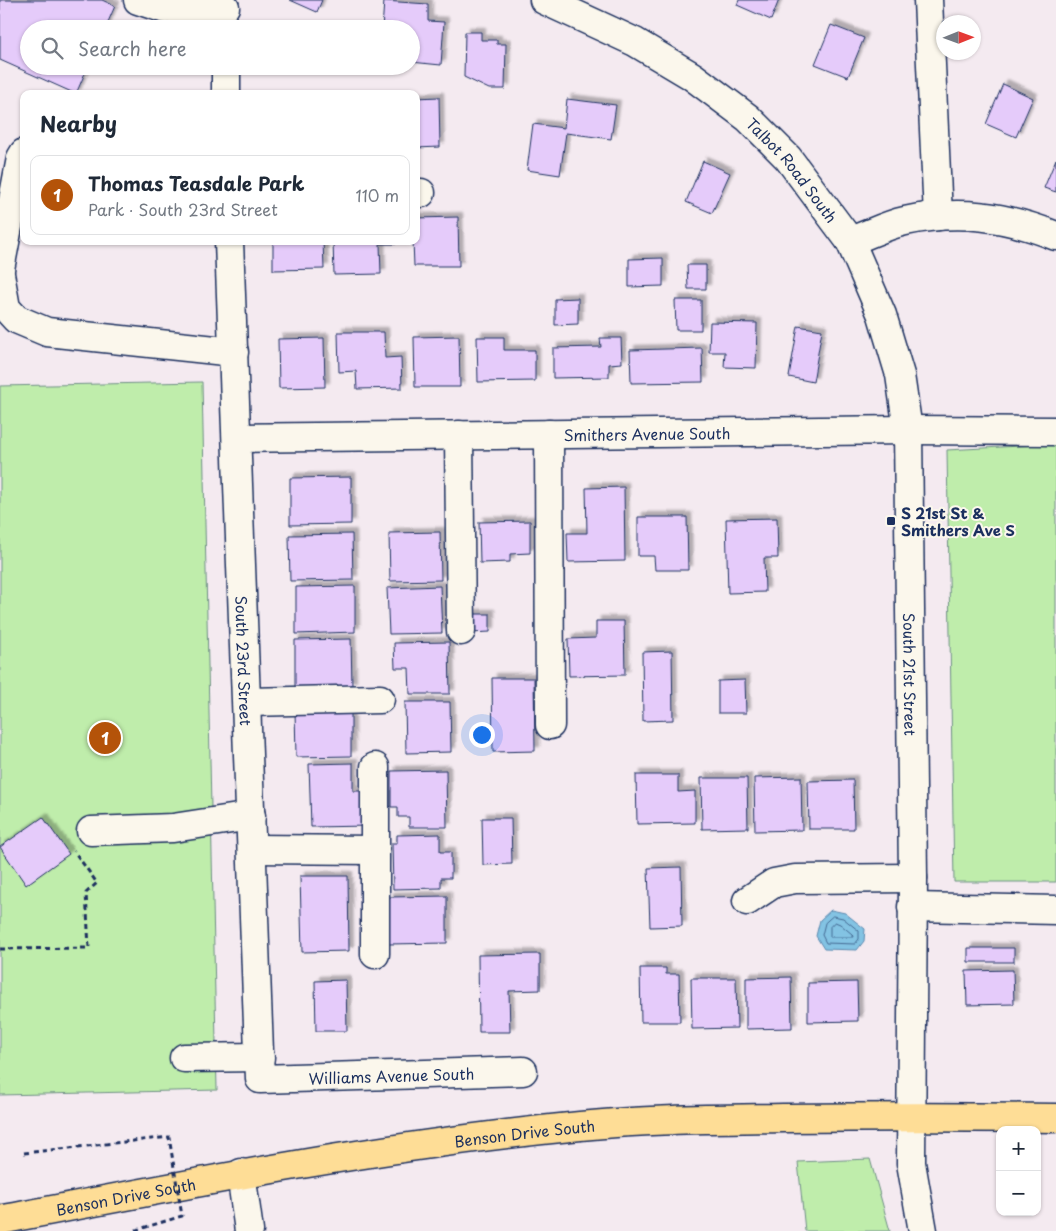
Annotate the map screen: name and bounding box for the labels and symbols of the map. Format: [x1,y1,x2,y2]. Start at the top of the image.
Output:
north arrow [936,15,981,60]
street label: Talbot Road South [742,112,844,227]
street label: Smithers Avenue South [563,421,730,446]
place label: S 21st St & Smithers Ave S [901,501,1015,541]
marker: S 21st St & Smithers Ave S [885,515,897,527]
street label: South 23rd Street [231,595,258,726]
street label: South 21st Street [899,613,923,736]
pin: 1 [89,719,121,757]
your location [469,722,495,748]
street label: Williams Avenue South [308,1061,475,1089]
street label: Benson Drive South [453,1113,596,1152]
street label: Benson Drive South [54,1172,197,1220]

